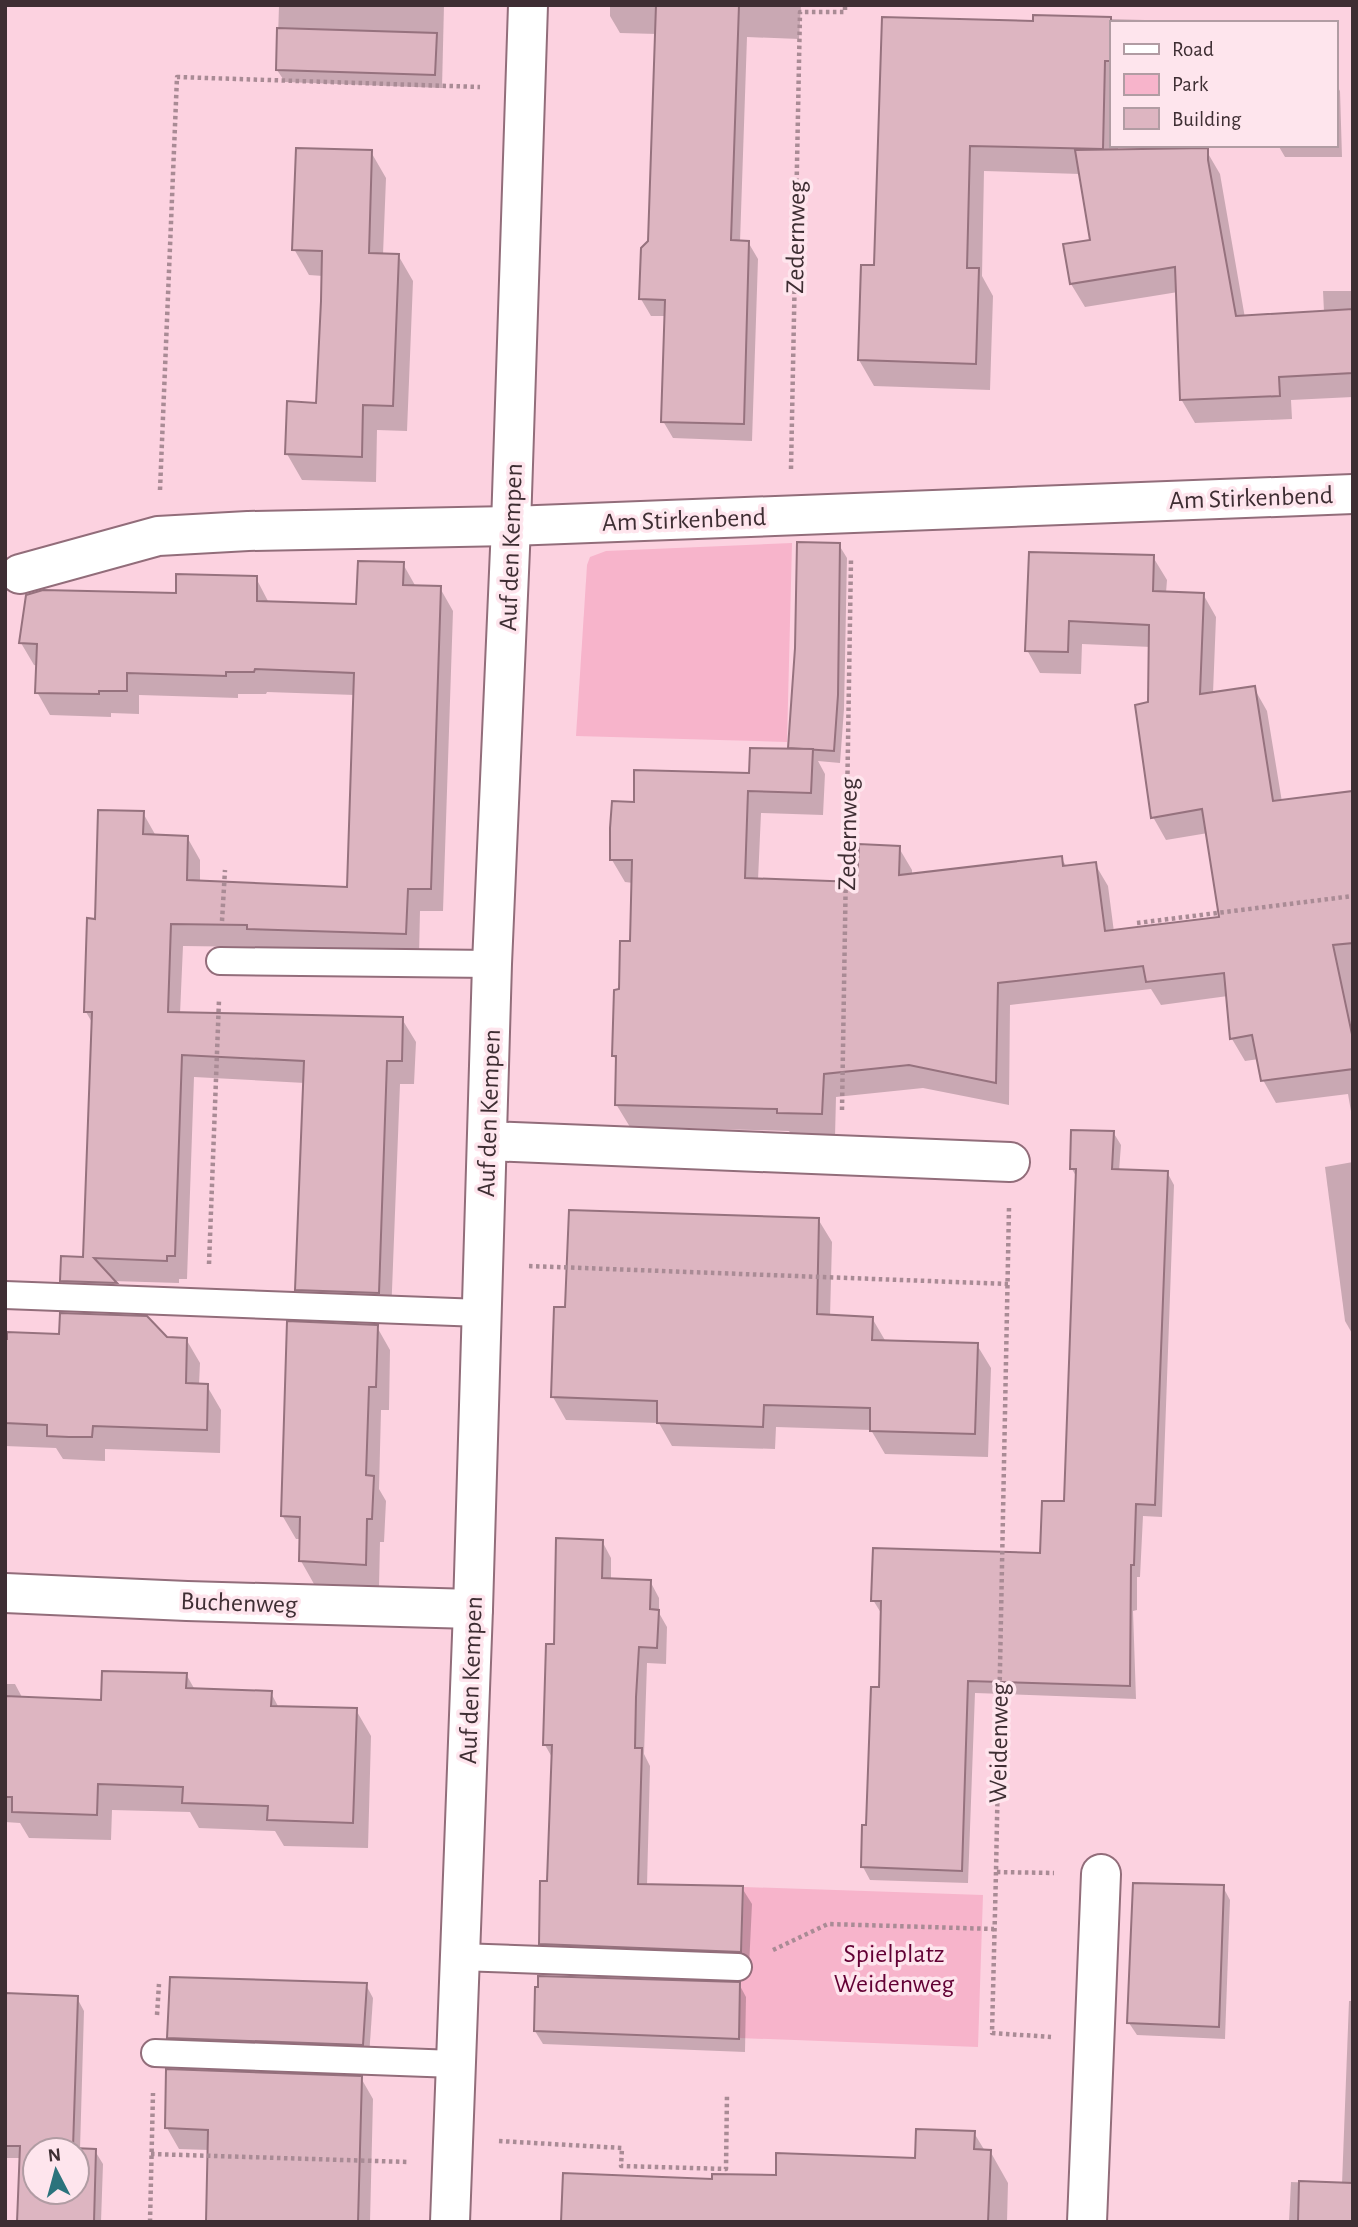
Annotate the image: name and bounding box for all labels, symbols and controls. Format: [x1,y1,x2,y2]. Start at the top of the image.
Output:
legend [1110,21,1337,147]
text: Road [1172,39,1214,60]
text: Park [1172,74,1209,95]
text: Building [1172,109,1242,130]
street label: Zedernweg [782,180,810,294]
street label: Auf den Kempen [495,463,527,631]
street label: Am Stirkenbend [1169,482,1334,514]
street label: Am Stirkenbend [602,504,767,536]
street label: Zedernweg [834,777,862,891]
street label: Auf den Kempen [473,1029,505,1197]
street label: Buchenweg [180,1588,298,1618]
street label: Auf den Kempen [455,1596,487,1764]
street label: Weidenweg [985,1682,1013,1803]
park label: Spielplatz Weidenweg [834,1941,954,1997]
north arrow [21,2136,91,2206]
text: N [47,2145,62,2166]

